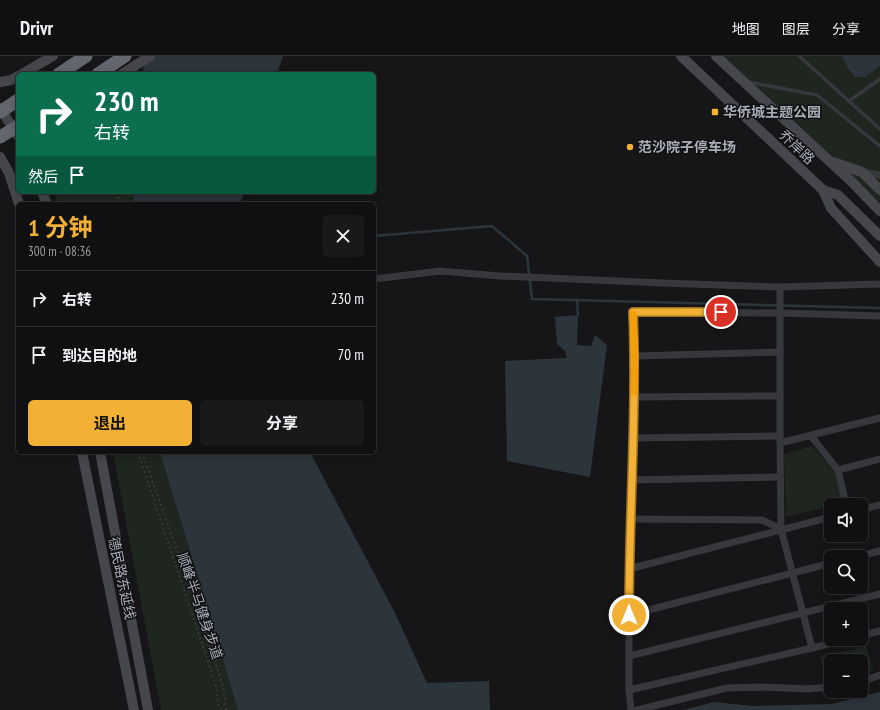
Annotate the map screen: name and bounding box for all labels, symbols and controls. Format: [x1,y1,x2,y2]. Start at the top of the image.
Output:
text: Drivr [20,16,53,40]
text: 地图 [732,20,760,38]
text: 图层 [782,20,810,38]
text: 分享 [832,20,860,38]
text: 230 m [94,82,158,119]
icon: right [28,88,80,140]
place label: 华侨城主题公园 [723,103,821,121]
marker: 华侨城主题公园 [710,107,720,117]
text: 右转 [94,121,130,144]
street label: 乔岸路 [776,126,818,168]
place label: 范沙院子停车场 [638,138,736,156]
marker: 范沙院子停车场 [625,142,635,152]
icon: arrive [66,164,88,186]
text: 然后 [28,167,58,186]
text: 1 分钟 [28,212,92,243]
button: close [322,215,364,257]
text: 300 m · 08:36 [28,243,91,260]
icon: right [28,288,50,310]
text: 230 m [331,289,364,308]
text: 右转 [62,290,92,309]
pin [704,295,738,329]
icon: arrive [710,301,732,323]
icon: arrive [28,344,50,366]
text: 70 m [338,345,364,364]
text: 到达目的地 [62,346,137,365]
button: 退出 [28,400,192,446]
button: 分享 [200,400,364,446]
map controls [824,498,868,698]
button: sound [824,498,868,542]
street label: 德民路东延线 [104,535,140,621]
street label: 顺峰半马健身步道 [173,550,227,662]
button: search [824,550,868,594]
position arrow [608,594,650,636]
button: + [824,602,868,646]
button: − [824,654,868,698]

